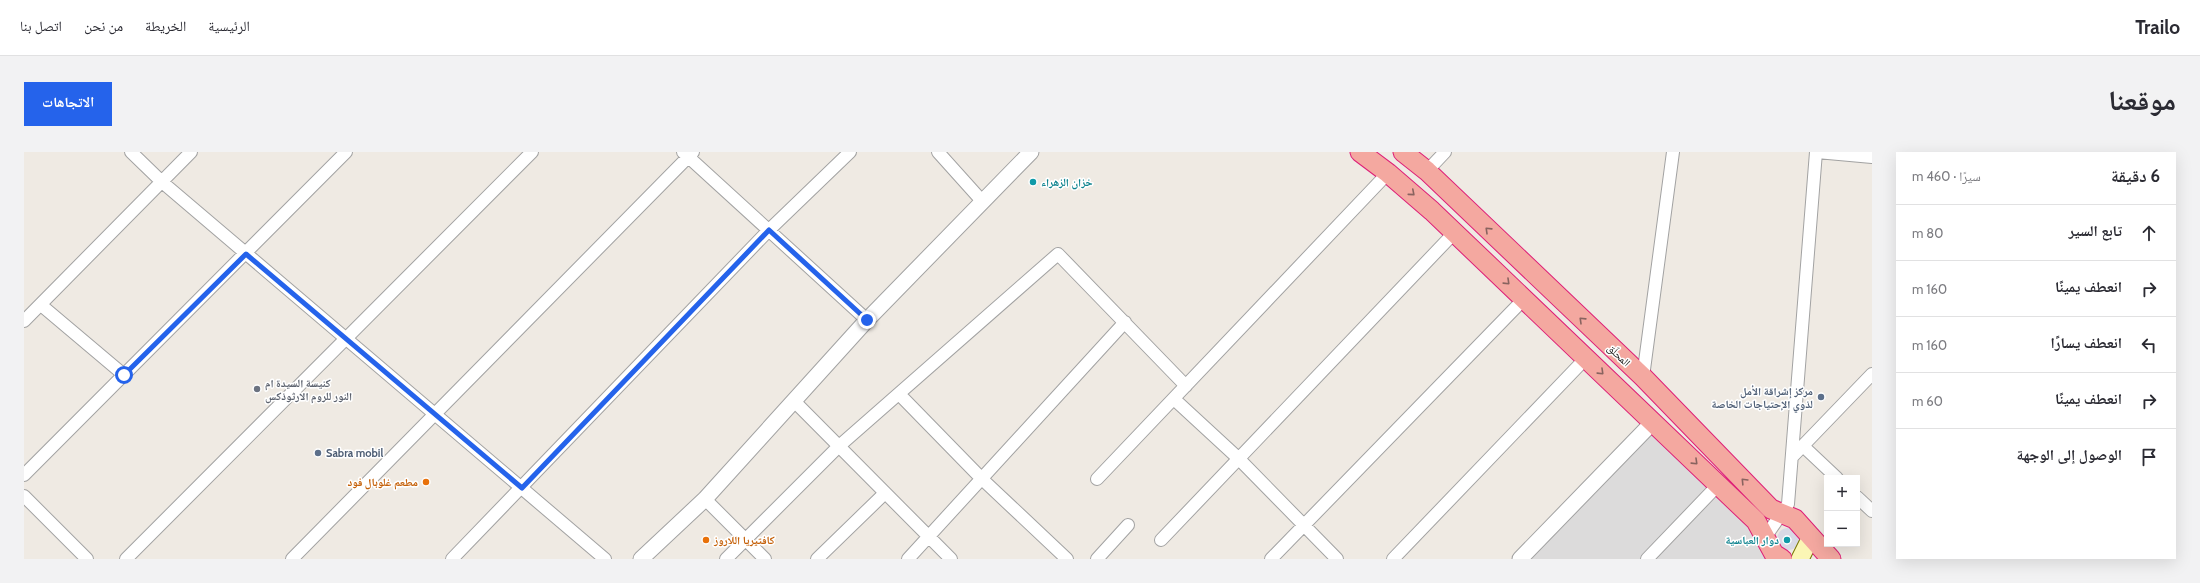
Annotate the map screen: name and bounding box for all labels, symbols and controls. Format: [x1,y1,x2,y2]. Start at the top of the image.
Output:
text: Trailo [2135,16,2180,39]
text: اتصل بنا [20,17,62,35]
text: من نحن [84,17,123,35]
text: الخريطة [145,17,186,35]
text: الرئيسية [208,17,250,35]
button: الاتجاهات [24,82,112,126]
text: موقعنا [2108,83,2176,117]
text: 6 دقيقة [2111,166,2160,186]
text: سيرًا · 460 m [1912,168,1981,184]
place label: خزان الزهراء [1041,175,1093,190]
marker: خزان الزهراء [1028,177,1038,187]
one-way arrow [1408,189,1415,196]
text: تابع السير [2069,222,2122,240]
icon: ahead [2138,222,2160,244]
text: 80 m [1912,225,1943,241]
one-way arrow [1485,227,1493,235]
one-way arrow [1502,278,1510,285]
text: انعطف يمينًا [2055,278,2122,296]
icon: right [2138,278,2160,300]
text: 160 m [1912,281,1947,297]
route end [858,311,876,329]
one-way arrow [1579,317,1587,324]
text: انعطف يسارًا [2051,334,2122,352]
icon: left [2138,334,2160,356]
text: 160 m [1912,337,1947,353]
street label: المحلّق [1605,341,1633,369]
route start [115,366,133,384]
one-way arrow [1596,368,1604,375]
place label: كنيسة السيدة ام النور للروم الارثوذكس [265,376,352,404]
marker: كنيسة السيدة ام النور للروم الارثوذكس [252,384,262,394]
place label: مركز إشراقة الأمل لذوي الإحتياجات الخاصة [1712,384,1813,413]
text: انعطف يمينًا [2055,390,2122,408]
icon: right [2138,390,2160,412]
marker: مركز إشراقة الأمل لذوي الإحتياجات الخاصة [1816,392,1826,402]
text: 60 m [1912,393,1943,409]
place label: Sabra mobil [326,446,383,460]
text: الوصول إلى الوجهة [2017,446,2122,464]
icon: arrive [2138,446,2160,468]
marker: Sabra mobil [313,448,323,458]
one-way arrow [1690,458,1697,465]
place label: مطعم غلوبال فود [348,475,418,490]
map controls [1824,475,1860,547]
button: + [1824,475,1860,511]
marker: مطعم غلوبال فود [421,477,431,487]
one-way arrow [1741,478,1748,486]
button: − [1824,511,1860,547]
place label: كافتيريا اللاروز [713,533,775,547]
place label: دوار العباسية [1725,533,1779,547]
marker: كافتيريا اللاروز [701,535,711,545]
marker: دوار العباسية [1782,535,1792,545]

